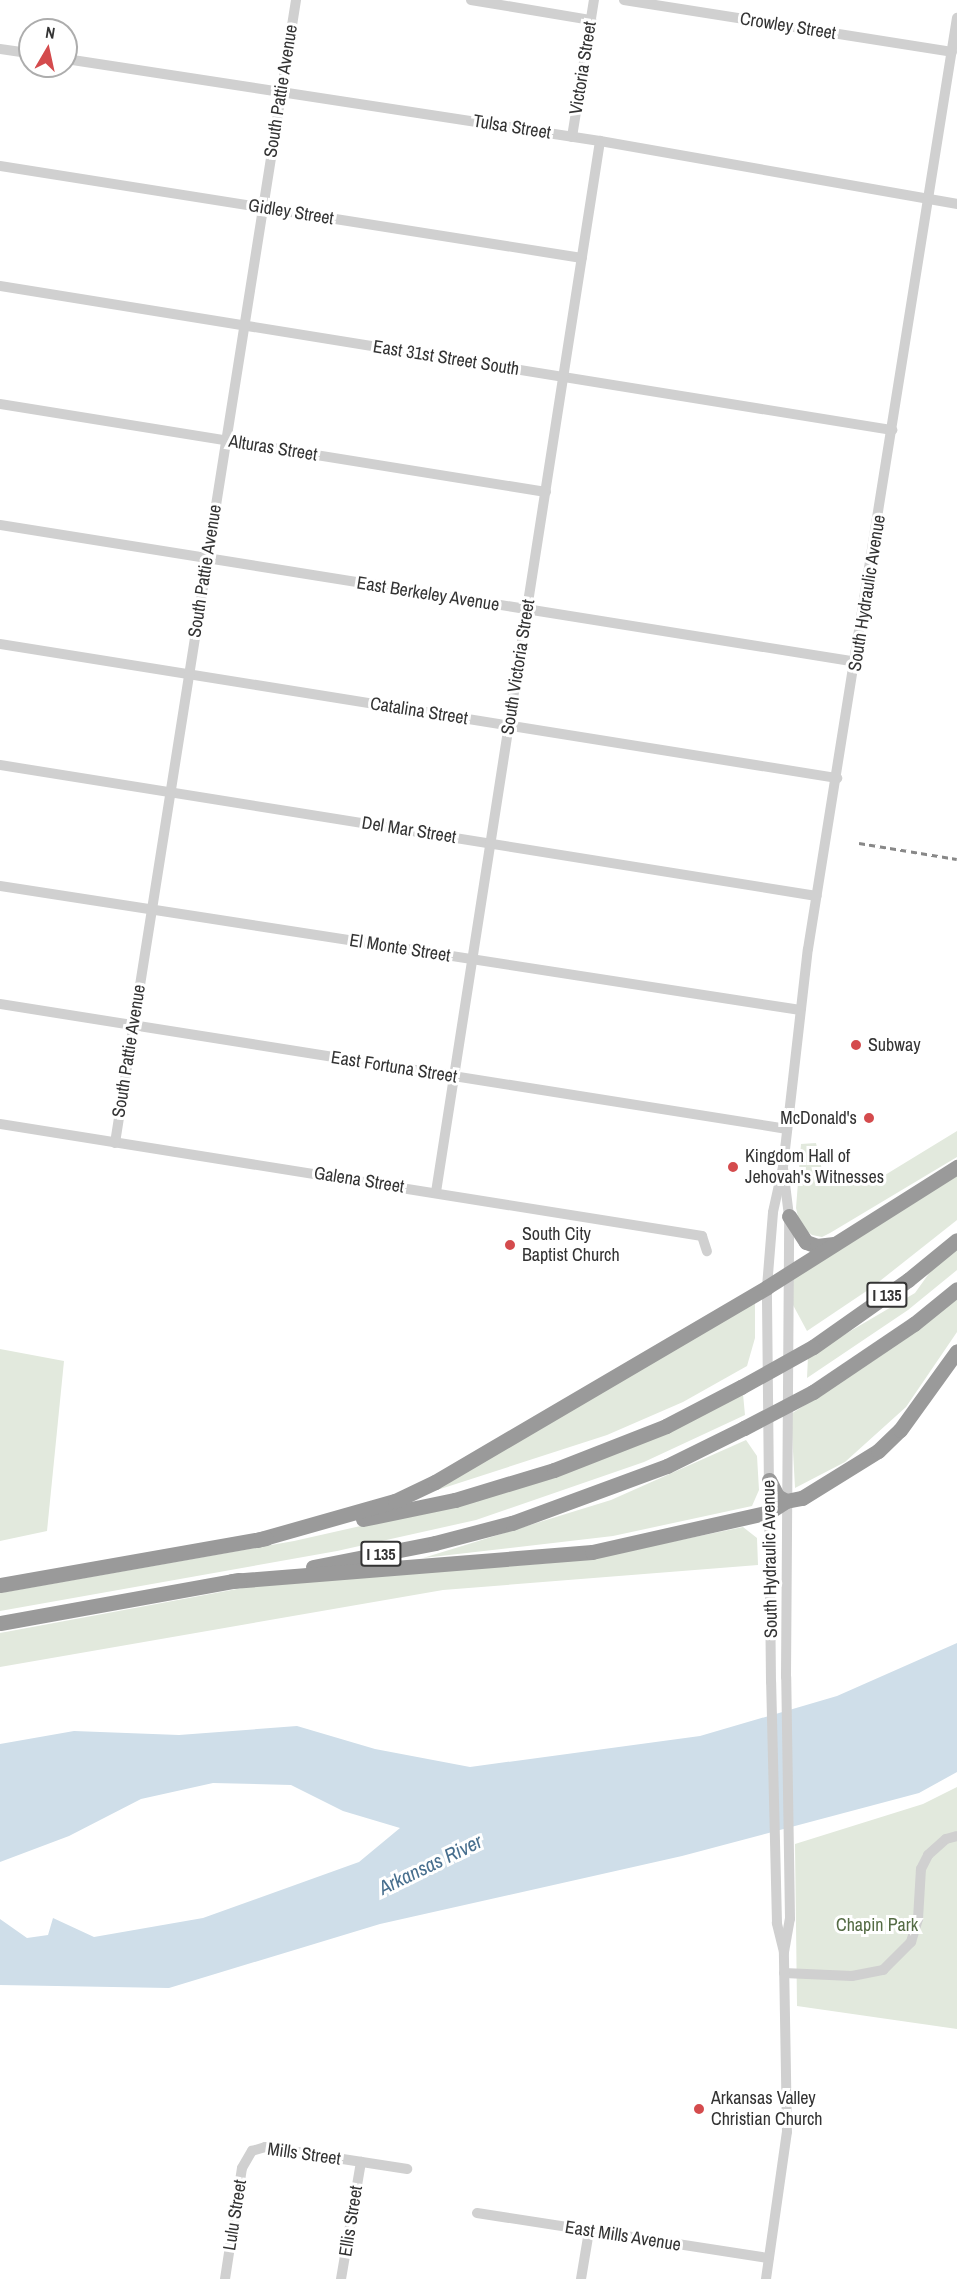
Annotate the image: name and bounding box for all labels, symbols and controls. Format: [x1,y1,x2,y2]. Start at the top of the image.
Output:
street label: Crowley Street [739,8,837,44]
north arrow [18,18,78,78]
street label: Victoria Street [565,20,601,116]
text: N [44,21,57,44]
street label: South Pattie Avenue [260,23,302,159]
street label: Tulsa Street [472,110,552,144]
street label: Gidley Street [247,195,335,229]
street label: East 31st Street South [371,336,521,380]
street label: Alturas Street [227,430,319,466]
street label: South Pattie Avenue [184,503,226,639]
street label: South Hydraulic Avenue [844,513,890,673]
street label: East Berkeley Avenue [355,572,501,616]
street label: South Victoria Street [497,598,539,736]
street label: Catalina Street [369,693,469,729]
street label: Del Mar Street [360,812,458,848]
street label: El Monte Street [348,929,452,967]
street label: South Pattie Avenue [108,983,150,1119]
place label: Subway [868,1034,921,1056]
marker: Subway [849,1038,863,1052]
street label: East Fortuna Street [329,1046,459,1088]
place label: McDonald's [780,1107,857,1129]
marker: McDonald's [862,1111,876,1125]
place label: Kingdom Hall of Jehovah's Witnesses [745,1146,884,1188]
marker: Kingdom Hall of Jehovah's Witnesses [726,1160,740,1174]
street label: Galena Street [312,1162,406,1198]
place label: South City Baptist Church [522,1224,620,1266]
marker: South City Baptist Church [503,1238,517,1252]
road number: I 135 [866,1282,908,1308]
street label: South Hydraulic Avenue [758,1479,782,1639]
road number: I 135 [360,1541,402,1567]
water label: Arkansas River [374,1829,486,1899]
park label: Chapin Park [836,1914,918,1936]
place label: Arkansas Valley Christian Church [711,2088,823,2130]
marker: Arkansas Valley Christian Church [692,2102,706,2116]
street label: Mills Street [266,2138,342,2170]
street label: Lulu Street [219,2178,251,2252]
street label: Ellis Street [335,2184,367,2258]
street label: East Mills Avenue [563,2216,683,2256]

